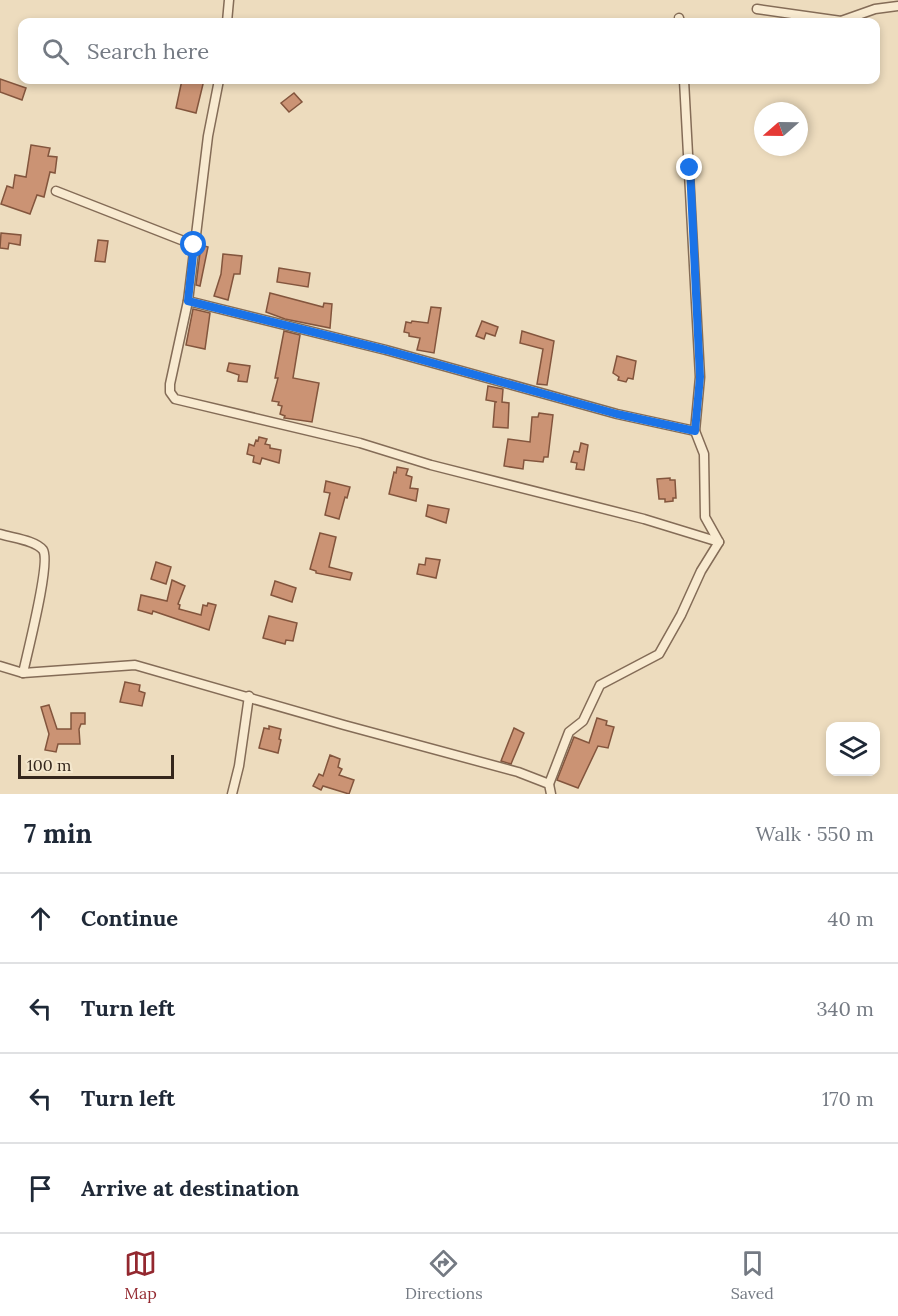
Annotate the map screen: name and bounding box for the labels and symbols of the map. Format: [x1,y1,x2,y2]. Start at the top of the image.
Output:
north arrow [754,102,808,156]
route end [676,154,702,180]
route start [180,231,206,257]
scale bar [18,752,174,780]

